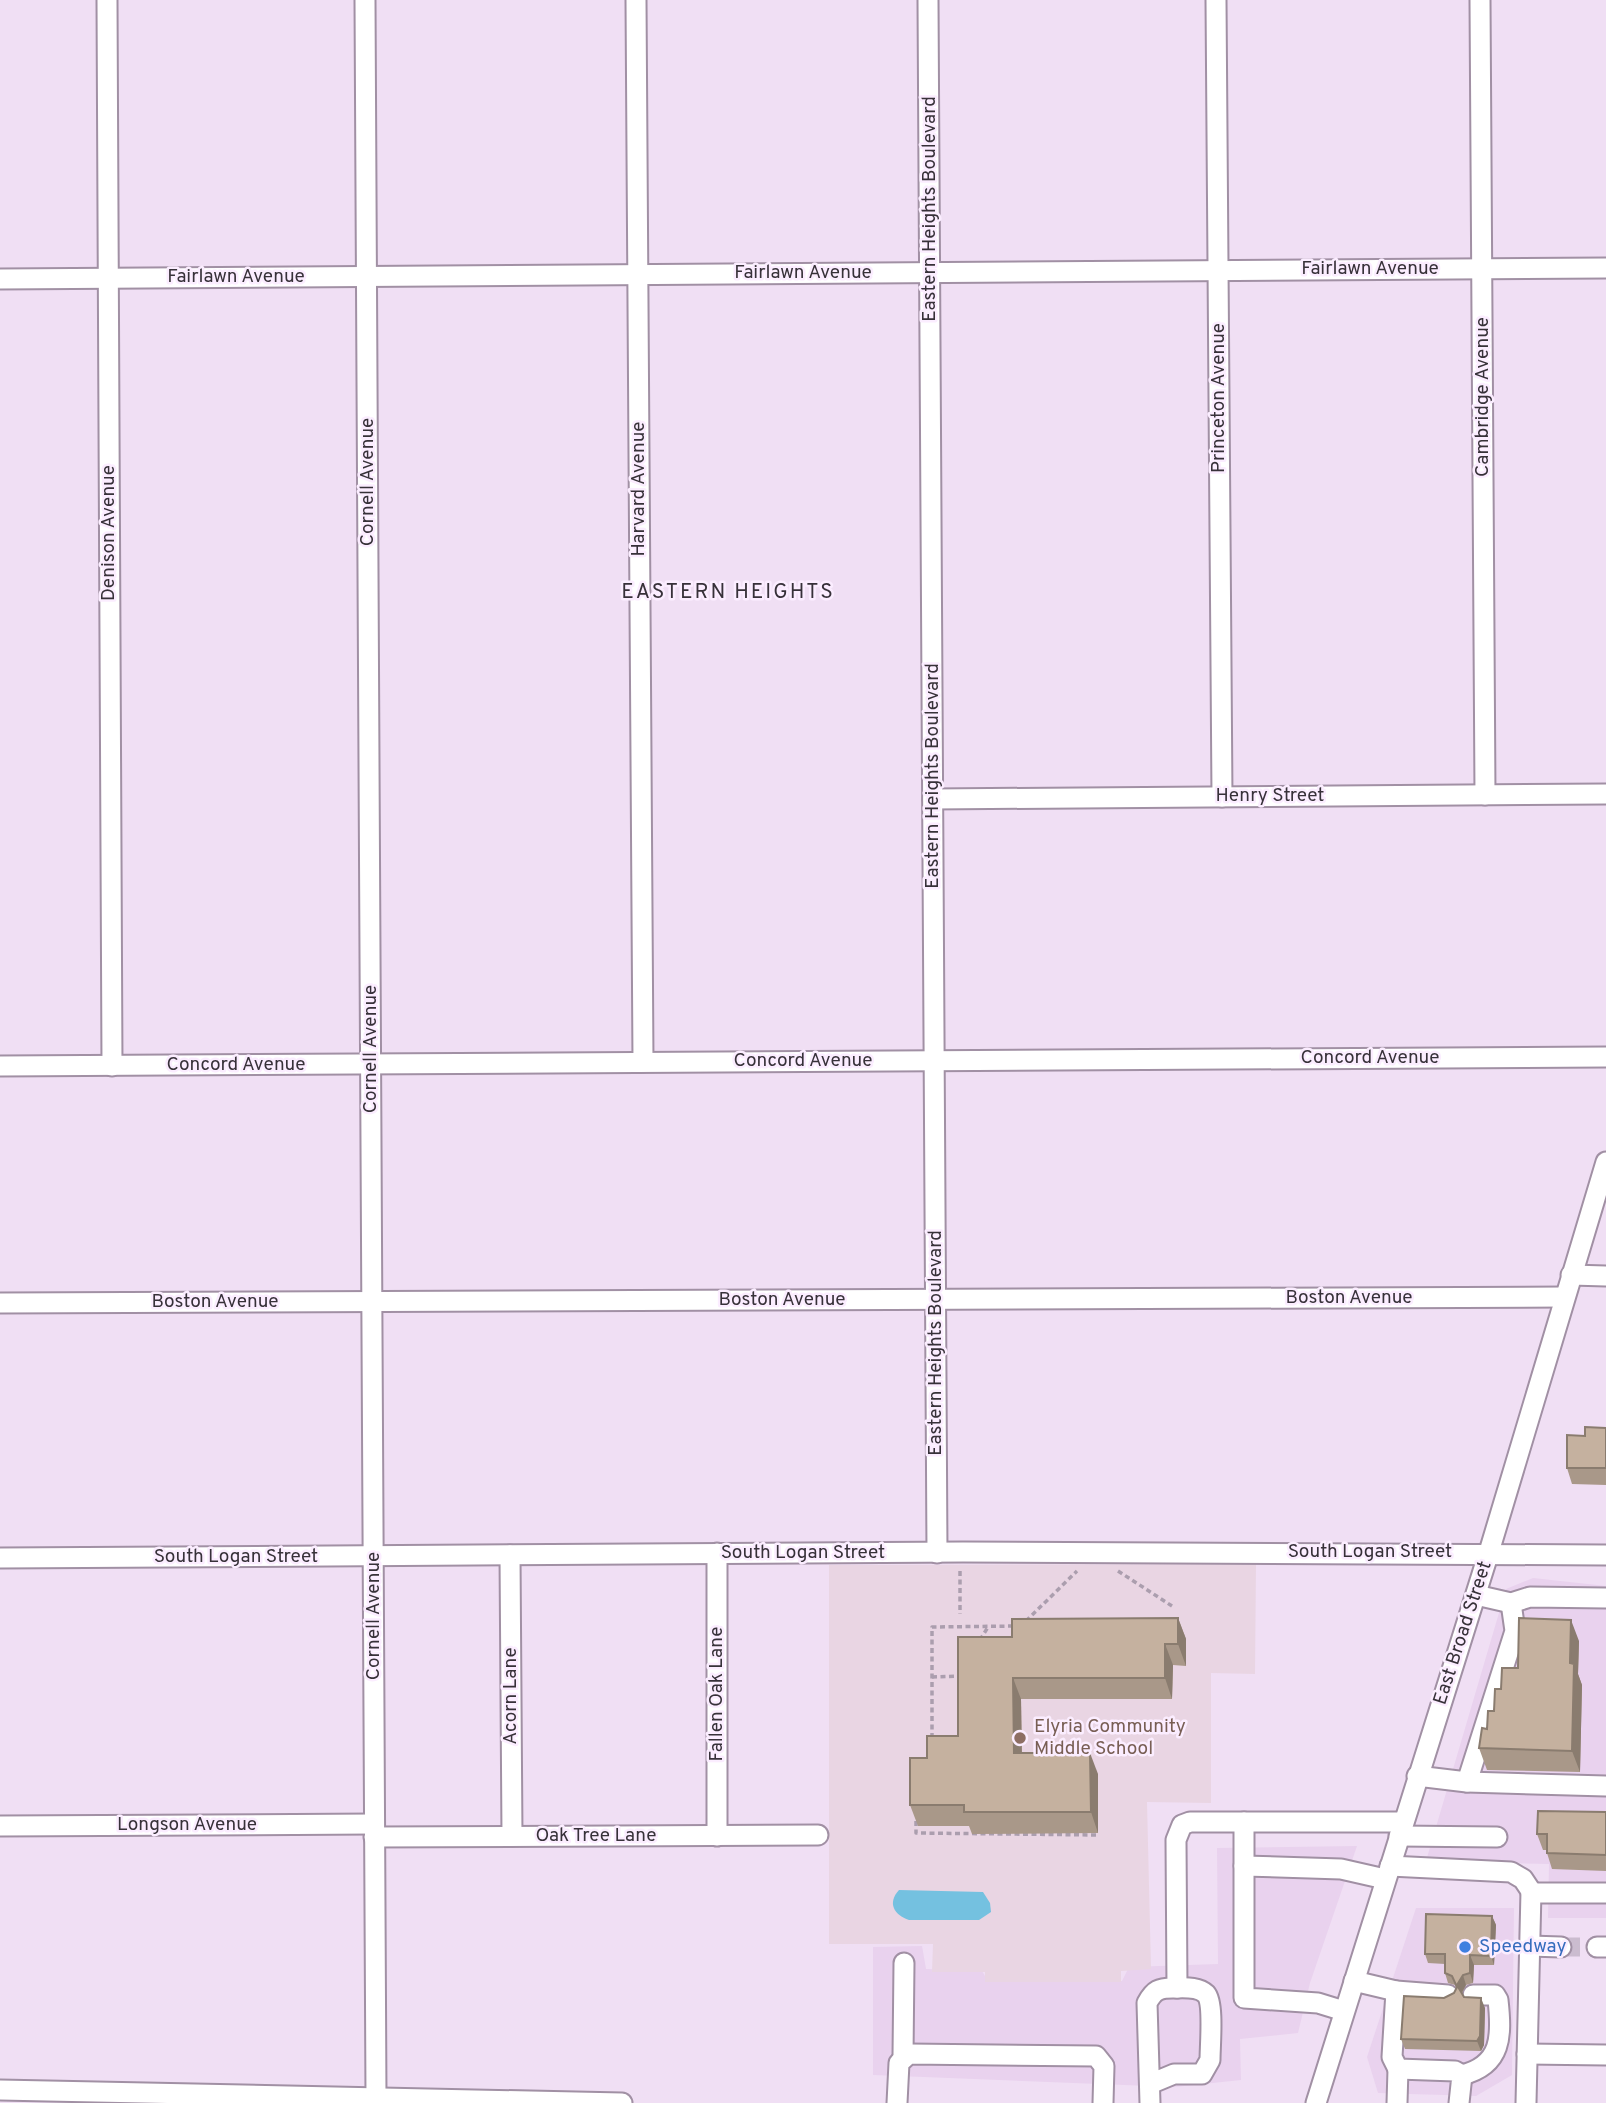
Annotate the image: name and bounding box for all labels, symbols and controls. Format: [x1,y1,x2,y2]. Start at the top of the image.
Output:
street label: Eastern Heights Boulevard [918,96,942,322]
street label: Fairlawn Avenue [1301,257,1439,281]
street label: Fairlawn Avenue [734,261,872,285]
street label: Fairlawn Avenue [167,265,305,289]
street label: Cambridge Avenue [1471,317,1495,477]
street label: Princeton Avenue [1207,323,1231,473]
street label: Cornell Avenue [356,418,380,546]
street label: Harvard Avenue [627,422,651,556]
street label: Denison Avenue [97,465,121,601]
district label: EASTERN HEIGHTS [621,579,835,606]
street label: Eastern Heights Boulevard [921,663,945,889]
street label: Henry Street [1215,784,1325,808]
street label: Cornell Avenue [359,985,383,1113]
street label: Concord Avenue [1301,1046,1439,1070]
street label: Concord Avenue [734,1049,872,1073]
street label: Concord Avenue [167,1053,305,1077]
street label: Eastern Heights Boulevard [924,1230,948,1456]
street label: Boston Avenue [1285,1286,1413,1310]
street label: Boston Avenue [718,1288,846,1312]
street label: Boston Avenue [151,1290,279,1314]
street label: South Logan Street [1288,1540,1452,1564]
street label: South Logan Street [721,1541,885,1565]
street label: South Logan Street [154,1545,318,1569]
street label: Cornell Avenue [362,1552,386,1680]
street label: East Broad Street [1428,1558,1498,1708]
street label: Fallen Oak Lane [705,1627,729,1761]
street label: Acorn Lane [499,1647,523,1745]
place label: Elyria Community Middle School [1034,1715,1186,1761]
marker: Elyria Community Middle School [1012,1730,1028,1746]
street label: Longson Avenue [117,1813,257,1837]
street label: Oak Tree Lane [536,1824,656,1848]
place label: Speedway [1479,1935,1567,1959]
marker: Speedway [1457,1939,1473,1955]

